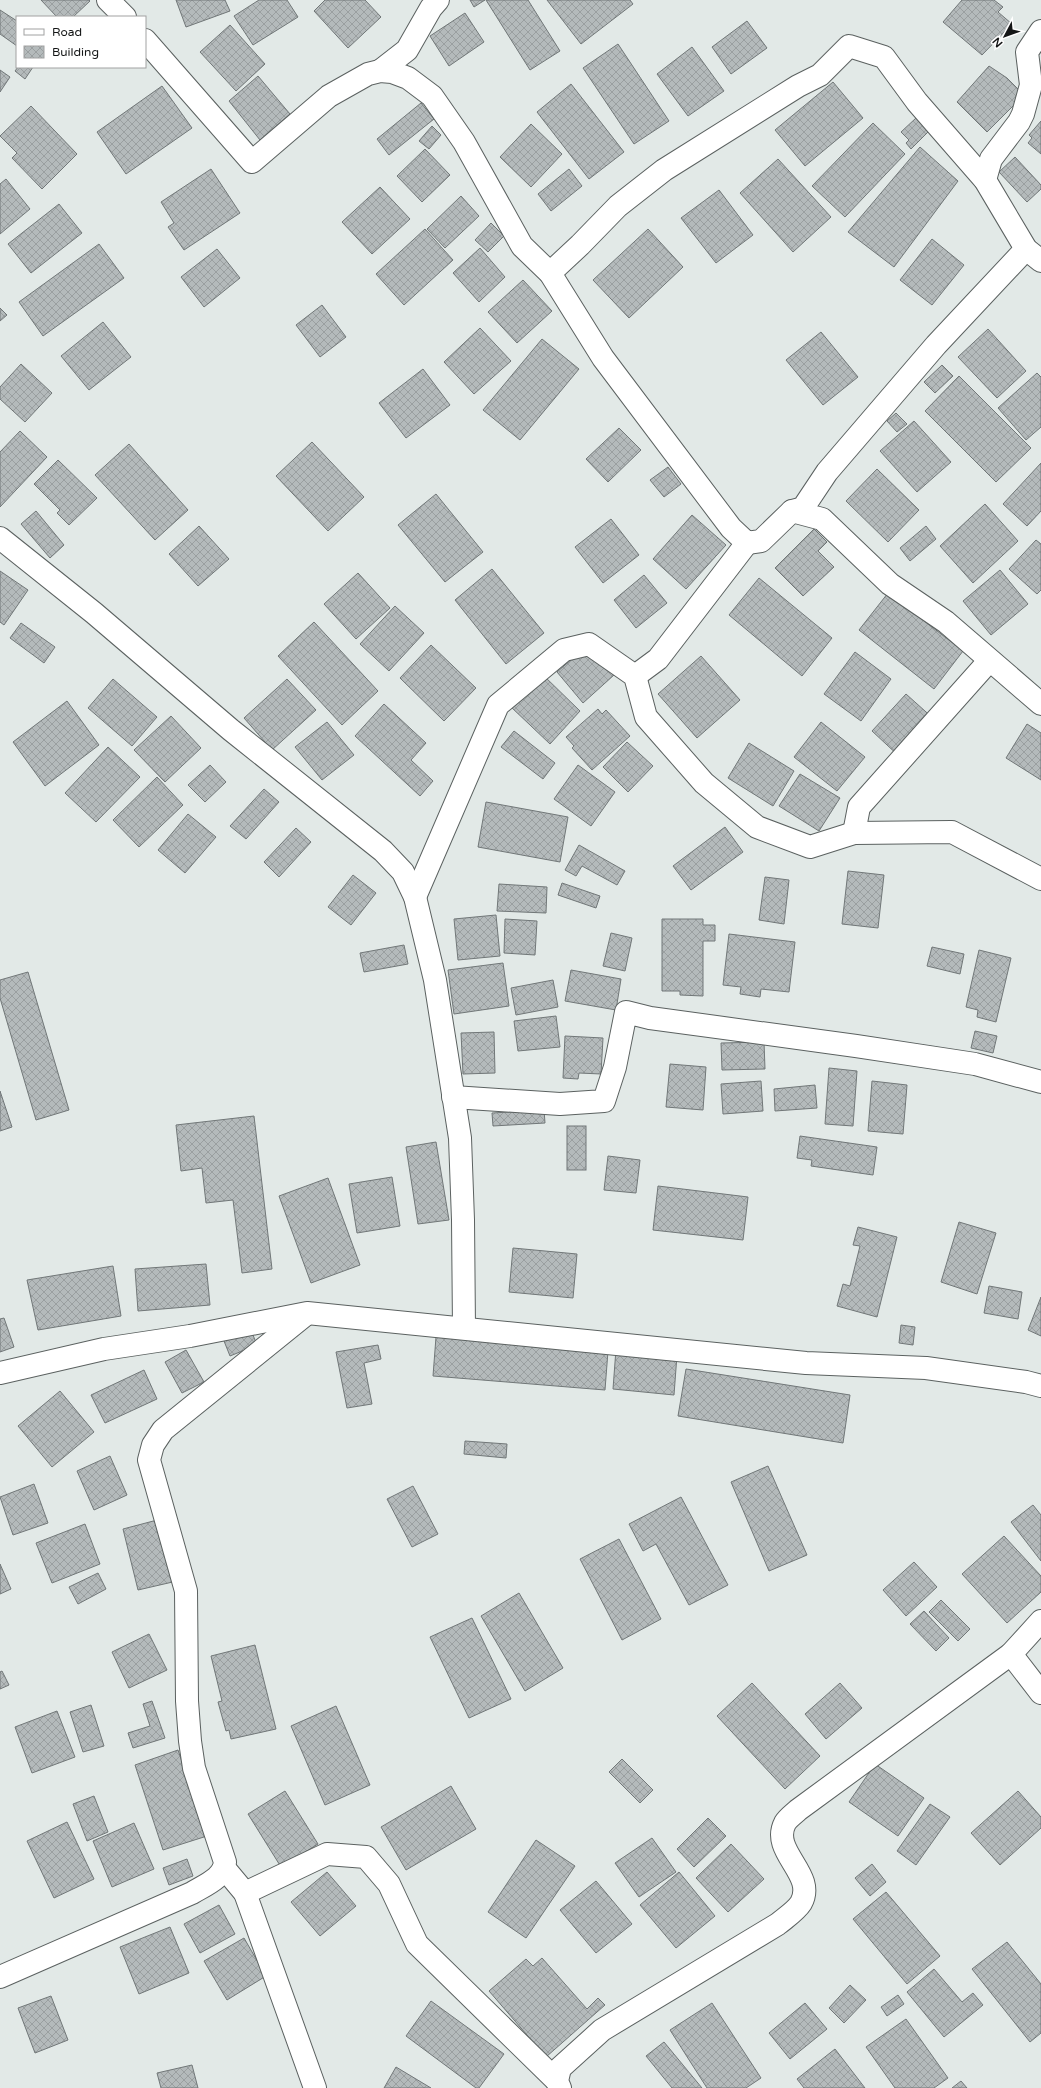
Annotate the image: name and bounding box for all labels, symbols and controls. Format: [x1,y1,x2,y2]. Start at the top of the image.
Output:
legend [16,16,146,68]
north arrow [985,16,1025,56]
text: Road [52,25,82,39]
text: N [990,35,1006,50]
text: Building [52,45,99,59]

